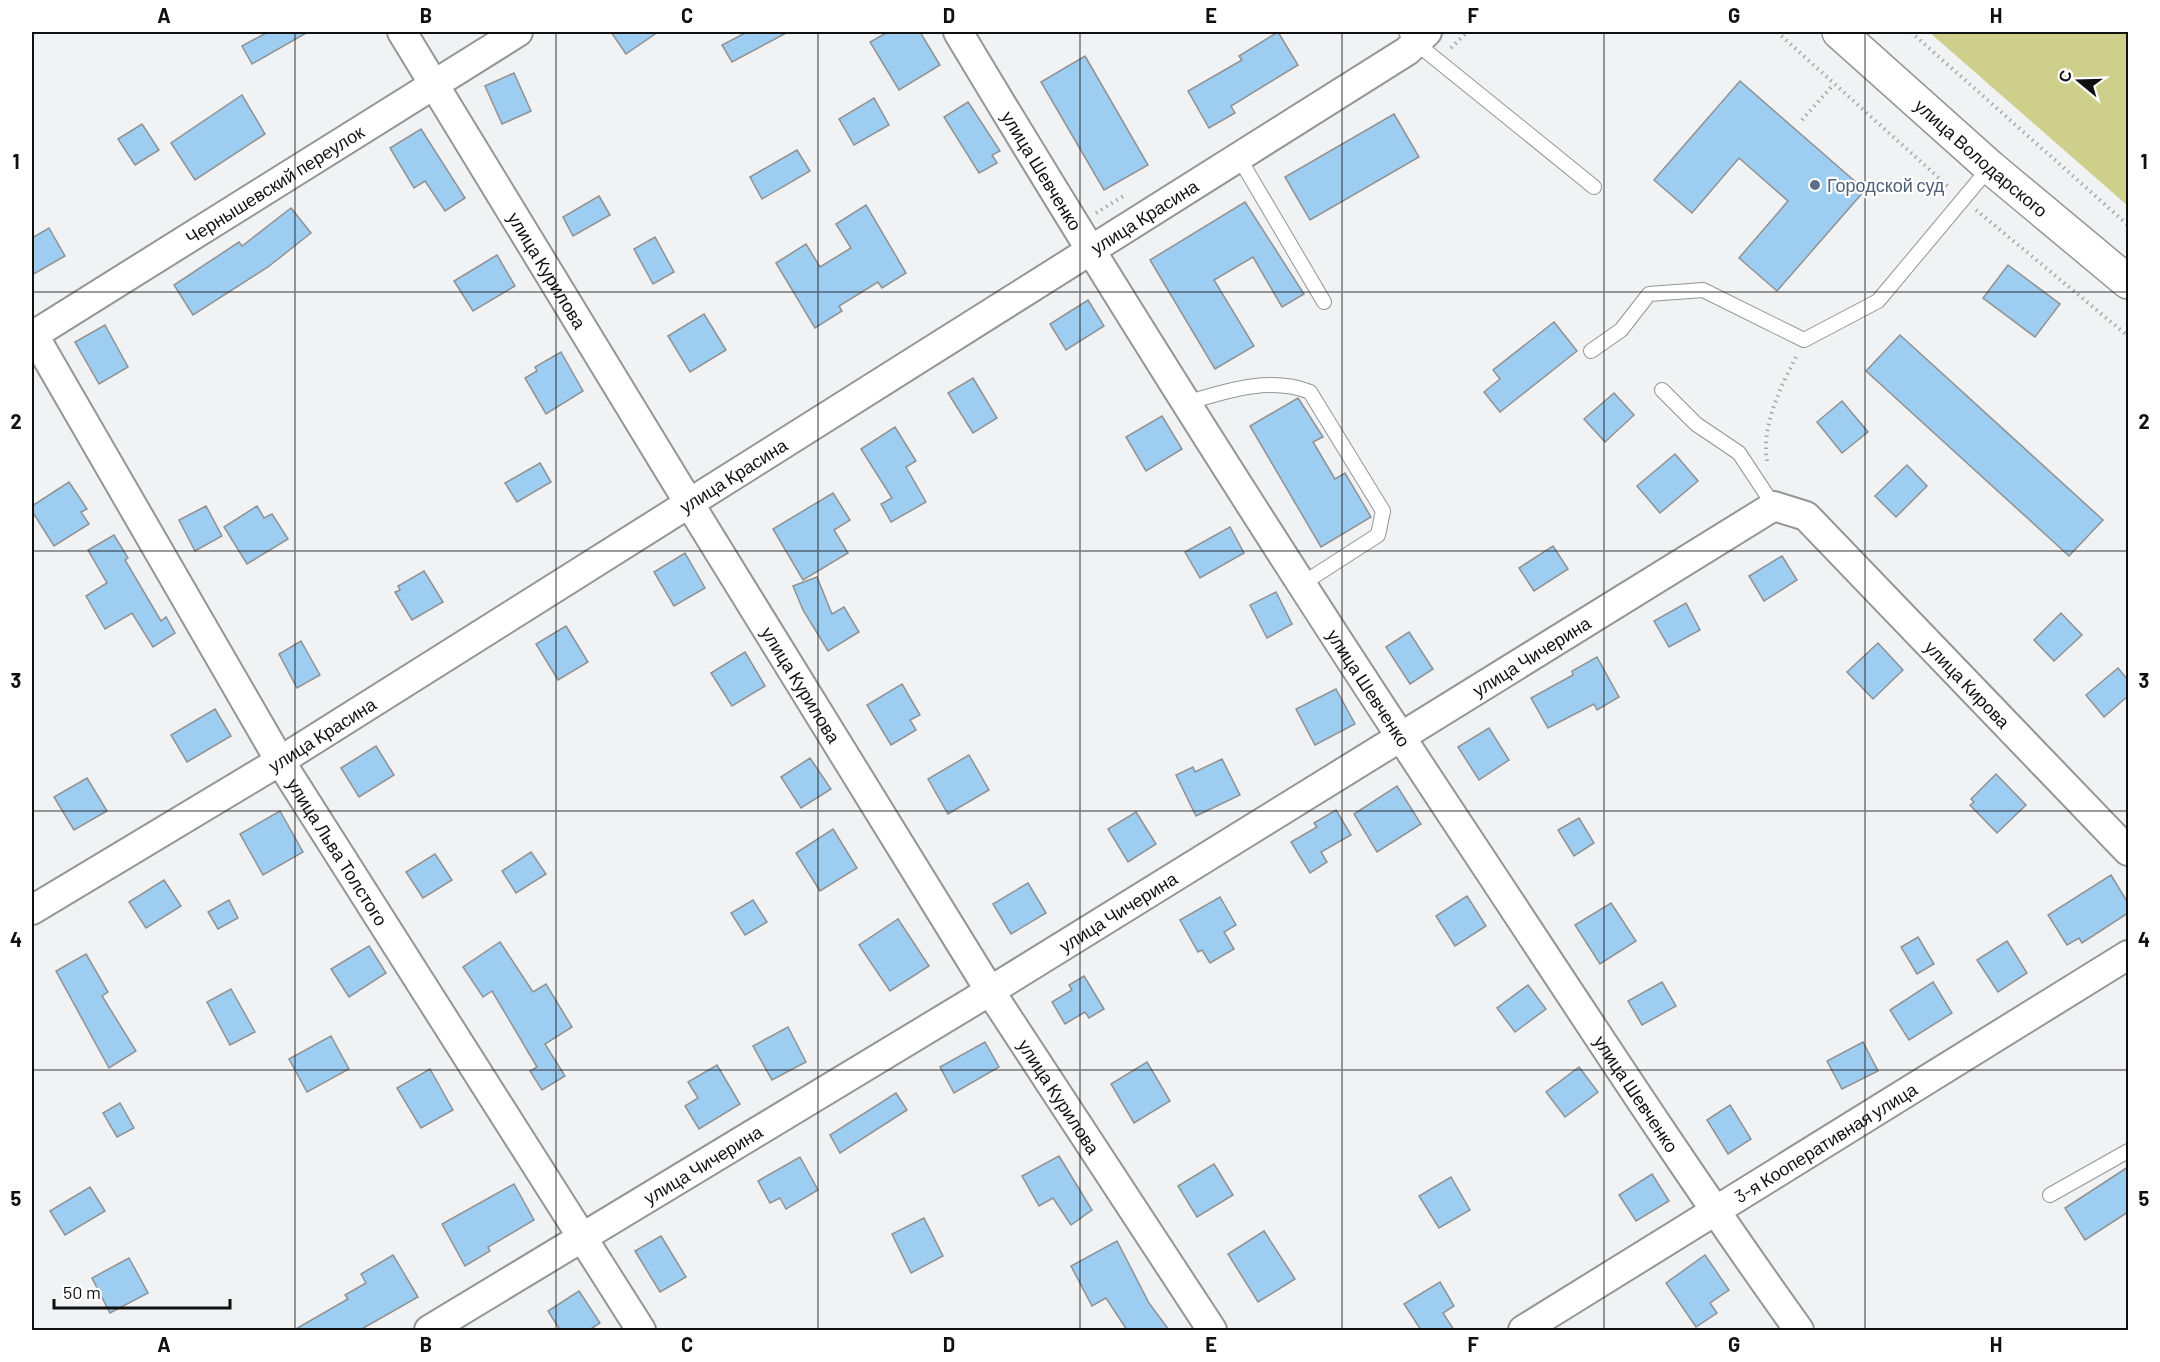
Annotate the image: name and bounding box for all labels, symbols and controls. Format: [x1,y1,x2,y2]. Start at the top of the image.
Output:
text: A [157,3,171,27]
text: B [420,3,432,27]
text: C [681,3,693,27]
text: D [943,3,955,27]
text: E [1205,3,1217,27]
text: F [1467,3,1479,27]
text: G [1728,3,1740,27]
text: H [1990,3,2002,27]
north arrow [2049,51,2109,111]
text: С [2053,67,2075,85]
street label: улица Володарского [1910,94,2052,221]
street label: улица Шевченко [997,107,1087,234]
street label: Чернышевский переулок [181,120,368,248]
text: 1 [12,149,20,173]
text: 1 [2140,149,2148,173]
street label: улица Красина [1087,174,1203,258]
place label: Городской суд [1827,174,1945,196]
marker: Городской суд [1808,178,1822,192]
street label: улица Курилова [503,208,592,333]
text: 2 [10,409,22,433]
text: 2 [2138,409,2150,433]
street label: улица Красина [675,433,792,517]
street label: улица Чичерина [1468,611,1595,701]
street label: улица Курилова [757,622,846,748]
street label: улица Шевченко [1323,625,1415,751]
street label: улица Кирова [1920,636,2015,733]
text: 3 [11,668,21,692]
text: 3 [2139,668,2149,692]
street label: улица Красина [264,692,381,776]
street label: улица Льва Толстого [283,774,392,930]
street label: улица Чичерина [1055,867,1182,957]
text: 4 [10,927,22,951]
text: 4 [2138,927,2150,951]
street label: улица Шевченко [1590,1031,1683,1156]
street label: улица Курилова [1014,1035,1105,1159]
street label: 3-я Кооперативная улица [1730,1077,1922,1207]
street label: улица Чичерина [640,1120,767,1209]
text: 5 [11,1186,22,1210]
text: 5 [2139,1186,2150,1210]
scale bar [54,1272,230,1310]
text: 50 m [63,1281,101,1303]
text: A [157,1332,171,1356]
text: B [420,1332,432,1356]
text: C [681,1332,693,1356]
text: D [943,1332,955,1356]
text: E [1205,1332,1217,1356]
text: F [1467,1332,1479,1356]
text: G [1728,1332,1740,1356]
text: H [1990,1332,2002,1356]

